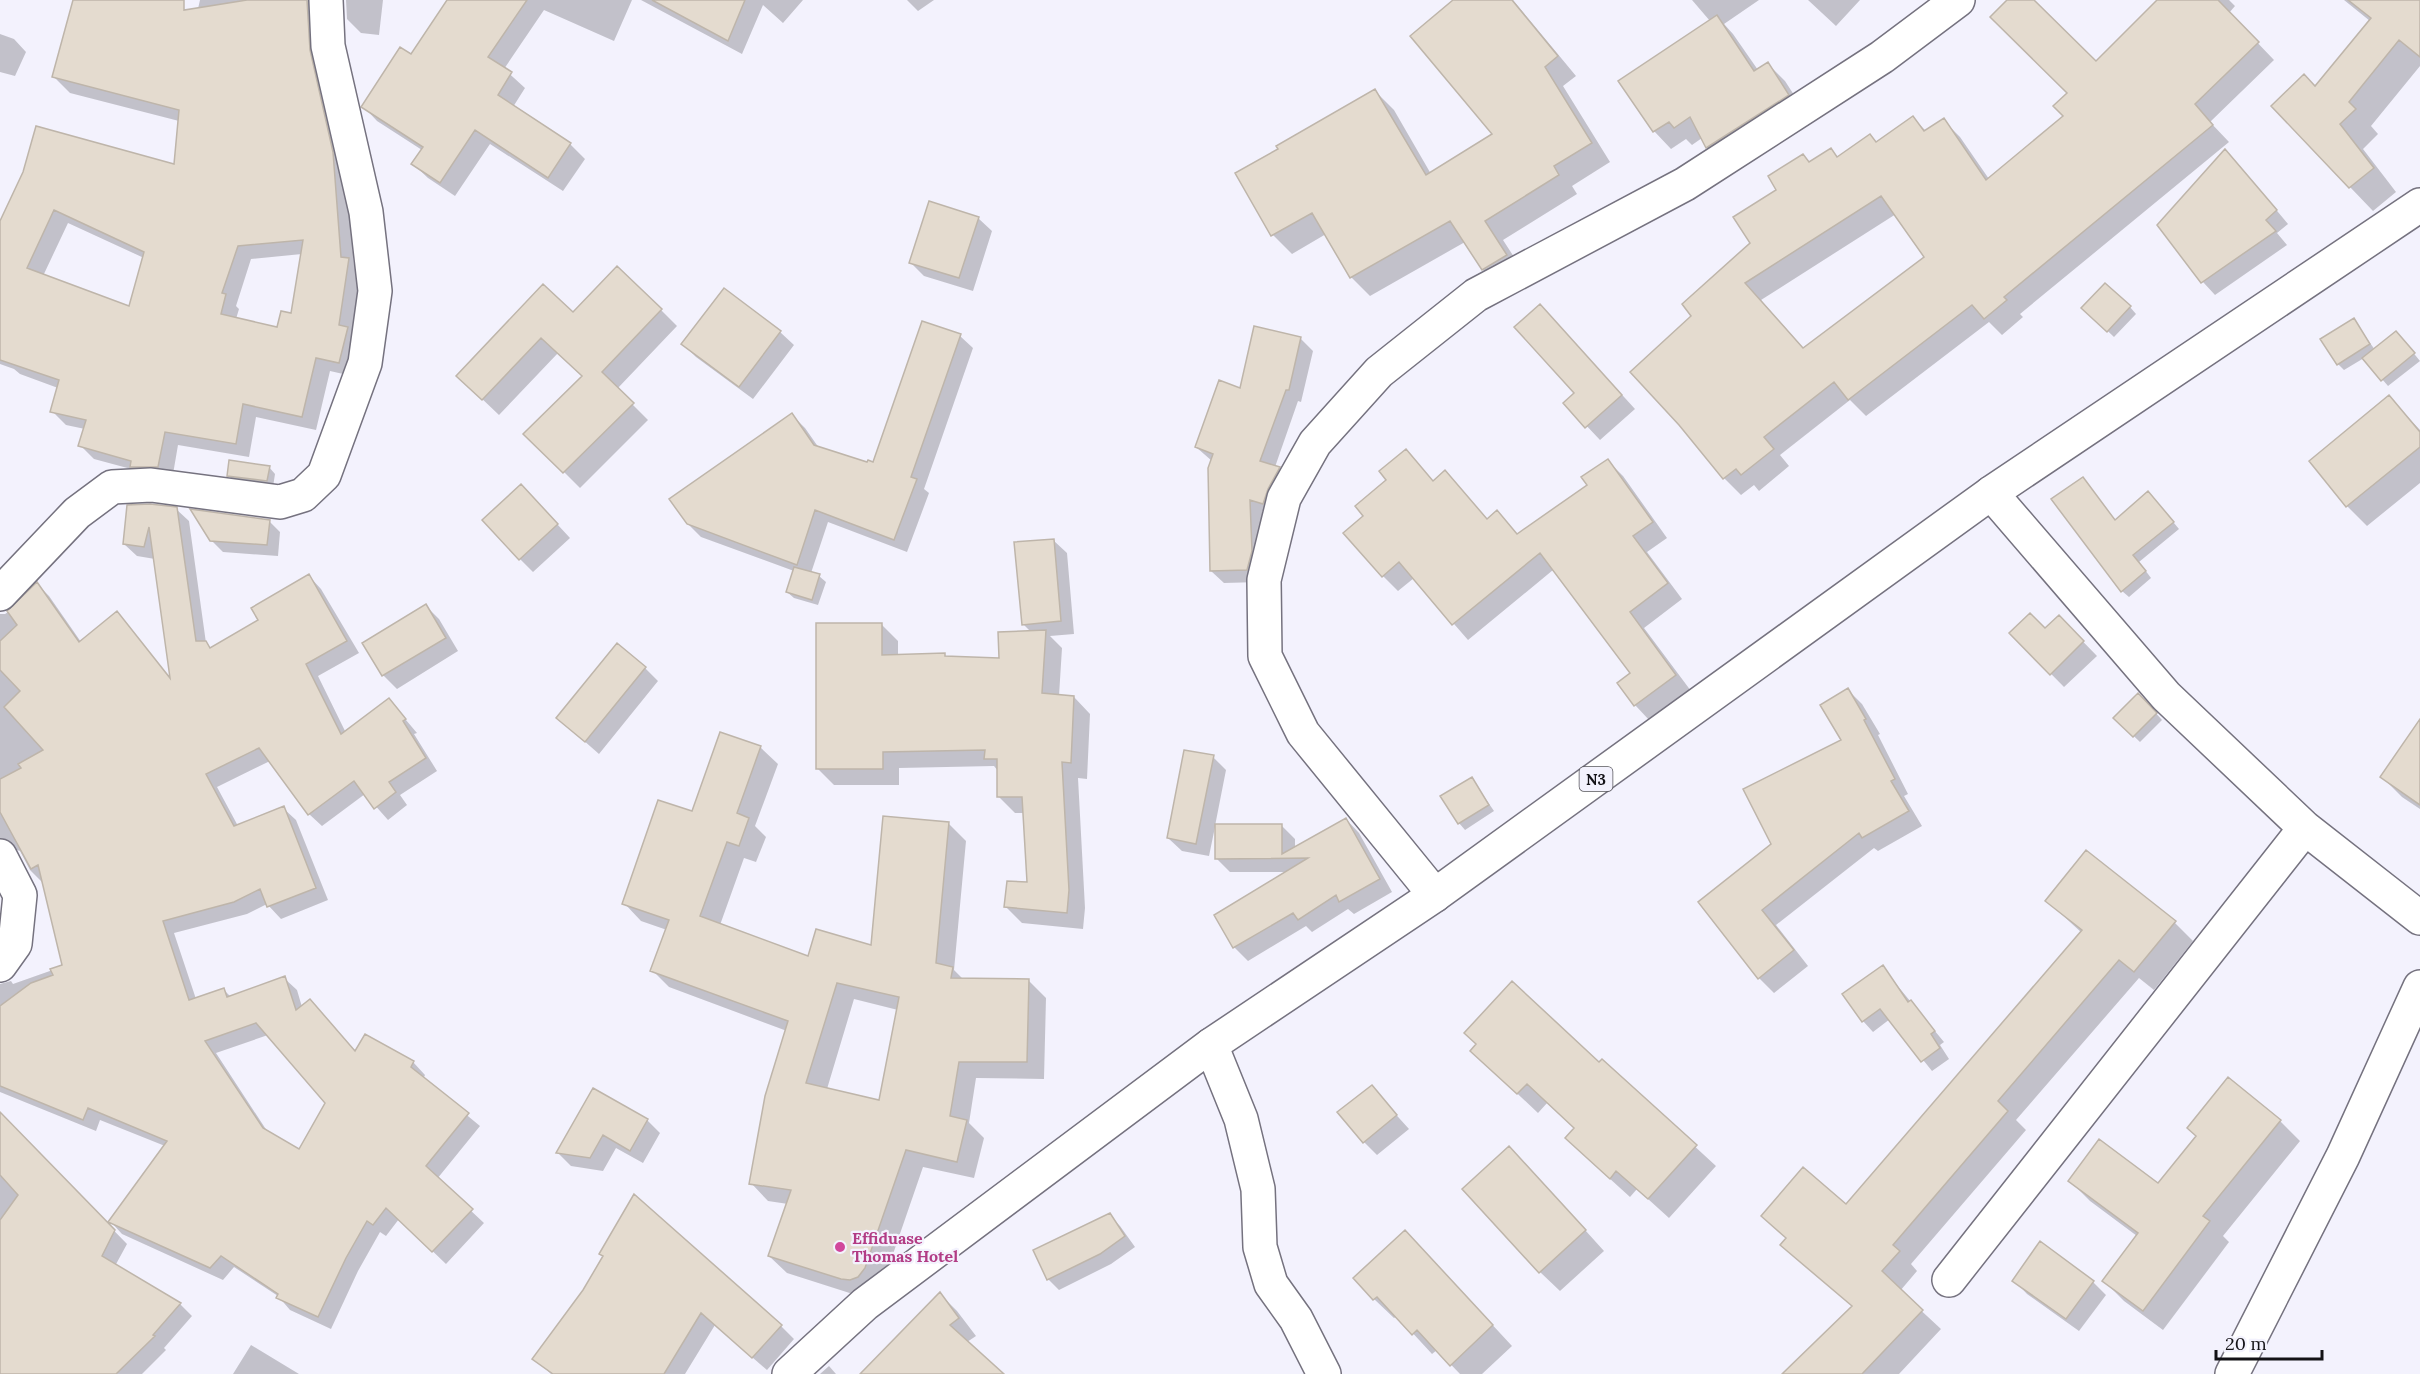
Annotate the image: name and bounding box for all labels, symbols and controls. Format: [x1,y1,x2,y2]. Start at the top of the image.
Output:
road number: N3 [1580,767,1612,791]
place label: Effiduase Thomas Hotel [852,1228,958,1266]
marker: Effiduase Thomas Hotel [833,1240,847,1254]
scale bar [2216,1323,2322,1361]
text: 20 m [2225,1332,2267,1355]

